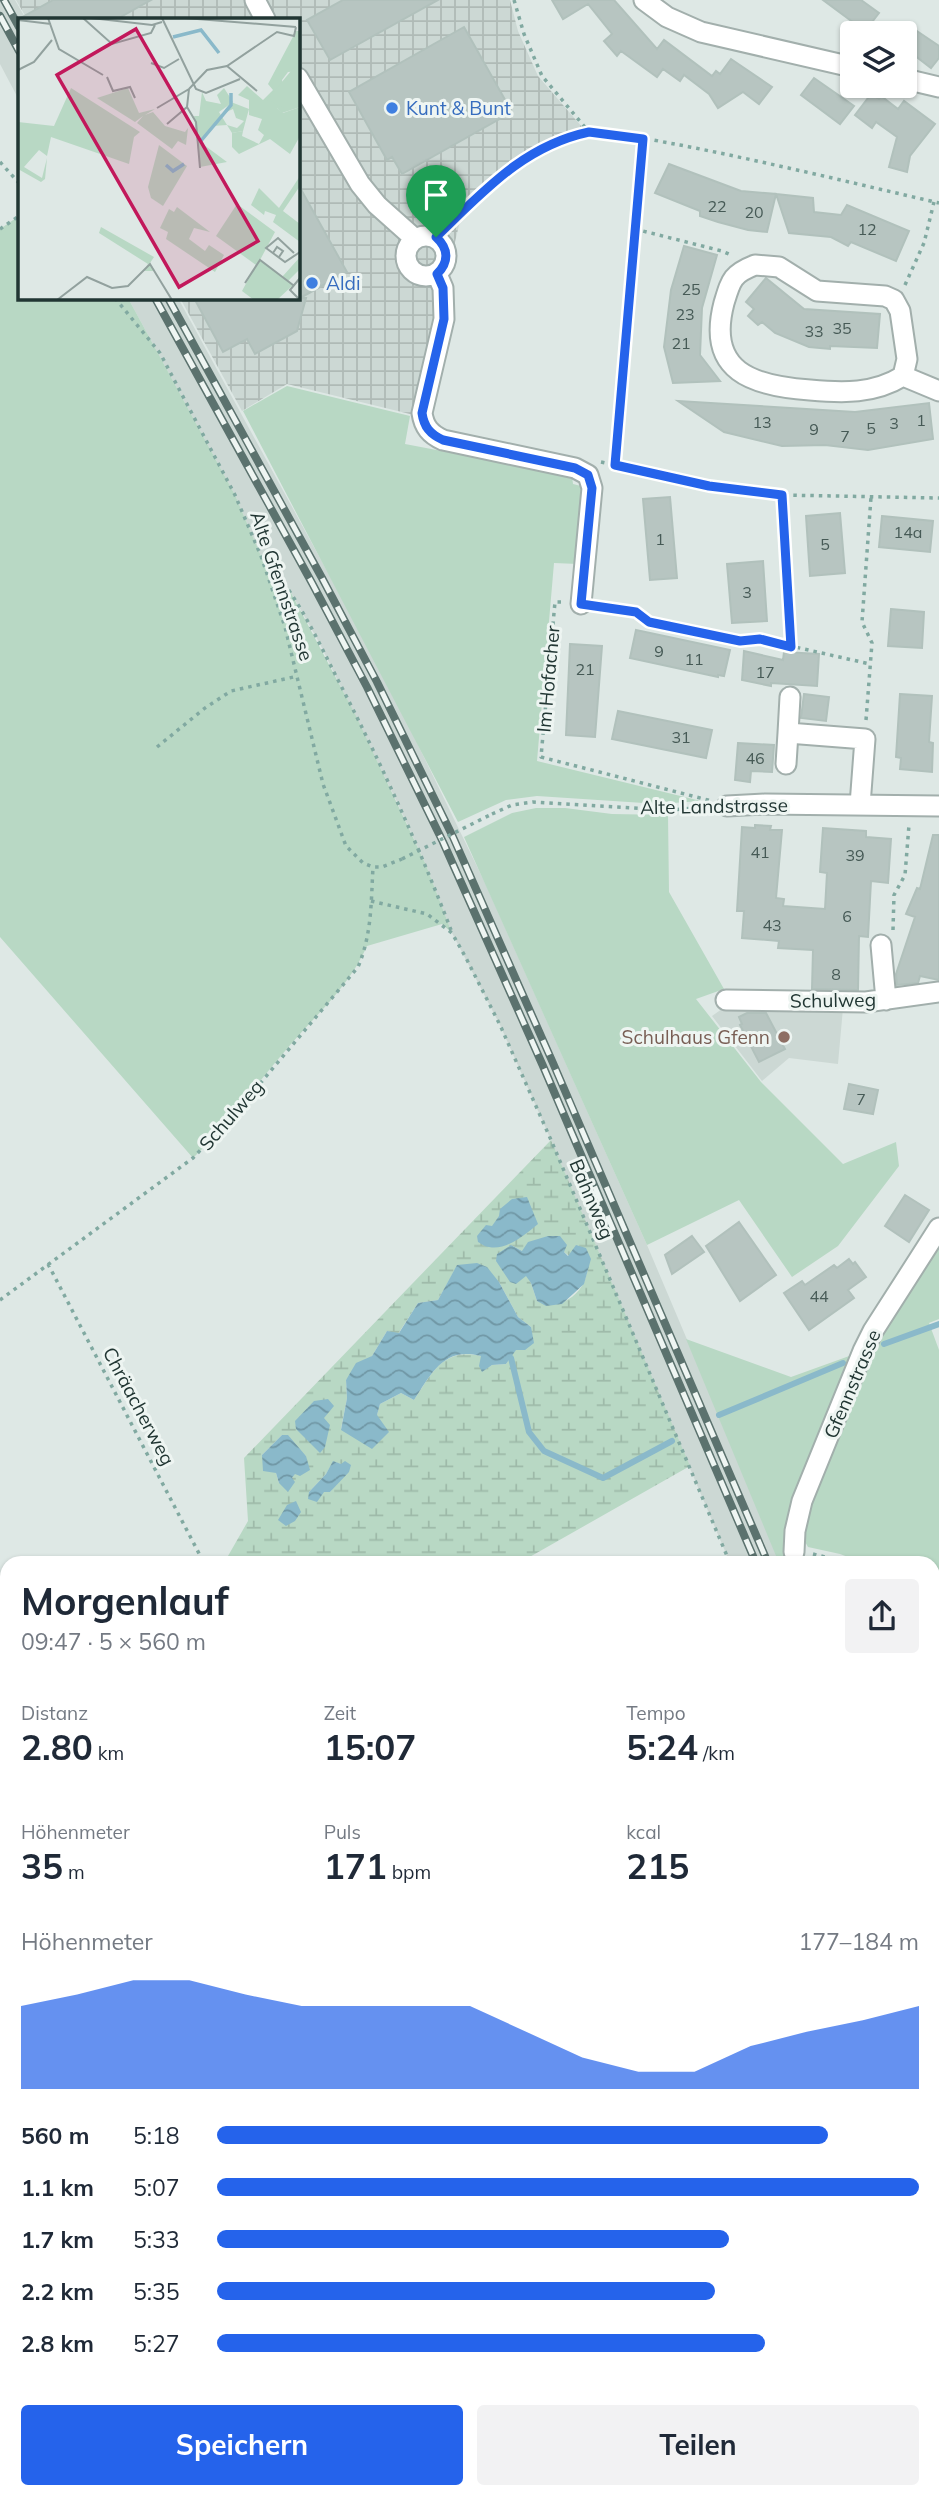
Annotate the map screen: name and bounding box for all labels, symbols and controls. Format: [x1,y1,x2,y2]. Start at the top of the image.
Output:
inset map [18,18,299,299]
map controls [840,21,917,98]
button: layers [840,21,917,98]
place label: Kunt & Bunt [406,96,511,120]
marker: Kunt & Bunt [384,100,400,116]
pin [406,165,466,237]
icon: arrive [417,176,455,214]
house number: 22 [707,196,727,216]
house number: 20 [744,202,764,222]
house number: 12 [857,219,877,239]
place label: Aldi [326,271,360,295]
marker: Aldi [304,275,320,291]
house number: 25 [681,279,701,299]
house number: 23 [675,304,695,324]
house number: 35 [832,318,852,338]
house number: 33 [804,321,824,341]
house number: 21 [671,333,691,353]
house number: 1 [916,410,926,430]
house number: 13 [752,412,772,432]
house number: 3 [889,413,899,433]
house number: 5 [866,418,876,438]
house number: 9 [809,419,819,439]
house number: 7 [840,426,850,446]
street label: Alte Gfennstrasse [245,508,319,664]
house number: 14a [894,522,922,542]
house number: 1 [655,529,665,549]
house number: 5 [820,534,830,554]
house number: 3 [742,582,752,602]
street label: Im Hofacher [531,624,565,734]
house number: 9 [654,641,664,661]
house number: 11 [684,649,704,669]
house number: 21 [575,659,595,679]
house number: 17 [755,662,775,682]
house number: 31 [671,727,691,747]
house number: 46 [745,748,765,768]
street label: Alte Landstrasse [640,793,788,819]
house number: 41 [750,842,770,862]
house number: 39 [845,845,865,865]
house number: 6 [842,906,852,926]
house number: 43 [762,915,782,935]
house number: 8 [831,964,841,984]
street label: Schulweg [790,987,876,1013]
place label: Schulhaus Gfenn [622,1025,770,1049]
marker: Schulhaus Gfenn [776,1029,792,1045]
street label: Schulweg [194,1075,268,1155]
house number: 7 [856,1089,866,1109]
street label: Bahnweg [564,1155,620,1243]
house number: 44 [809,1286,829,1306]
street label: Gfennstrasse [818,1326,886,1442]
street label: Chräacherweg [98,1343,180,1469]
text: Morgenlauf [21,1577,229,1625]
button: share [845,1579,919,1653]
text: 09:47 · 5 × 560 m [21,1627,206,1656]
text: Distanz [21,1701,88,1725]
text: Zeit [324,1701,356,1725]
text: Tempo [626,1701,686,1725]
text: 2.80 [21,1725,93,1769]
text: 15:07 [324,1725,416,1769]
text: 5:24 [626,1725,698,1769]
text: km [93,1741,124,1765]
text: /km [698,1741,735,1765]
text: Höhenmeter [21,1820,130,1844]
text: Puls [324,1820,361,1844]
text: kcal [626,1820,661,1844]
text: 35 [21,1844,63,1888]
text: 171 [324,1844,387,1888]
text: 215 [626,1844,689,1888]
text: m [63,1860,85,1884]
text: bpm [387,1860,431,1884]
text: Höhenmeter [21,1927,153,1956]
text: 177–184 m [798,1927,919,1956]
text: 560 m [21,2121,89,2150]
text: 5:18 [133,2121,180,2150]
text: 1.1 km [21,2173,94,2202]
text: 5:07 [133,2173,180,2202]
text: 1.7 km [21,2225,94,2254]
text: 5:33 [133,2225,180,2254]
text: 2.2 km [21,2277,94,2306]
text: 5:35 [133,2277,180,2306]
text: 2.8 km [21,2329,94,2358]
text: 5:27 [133,2329,180,2358]
button: Speichern [21,2405,463,2485]
button: Teilen [477,2405,919,2485]

